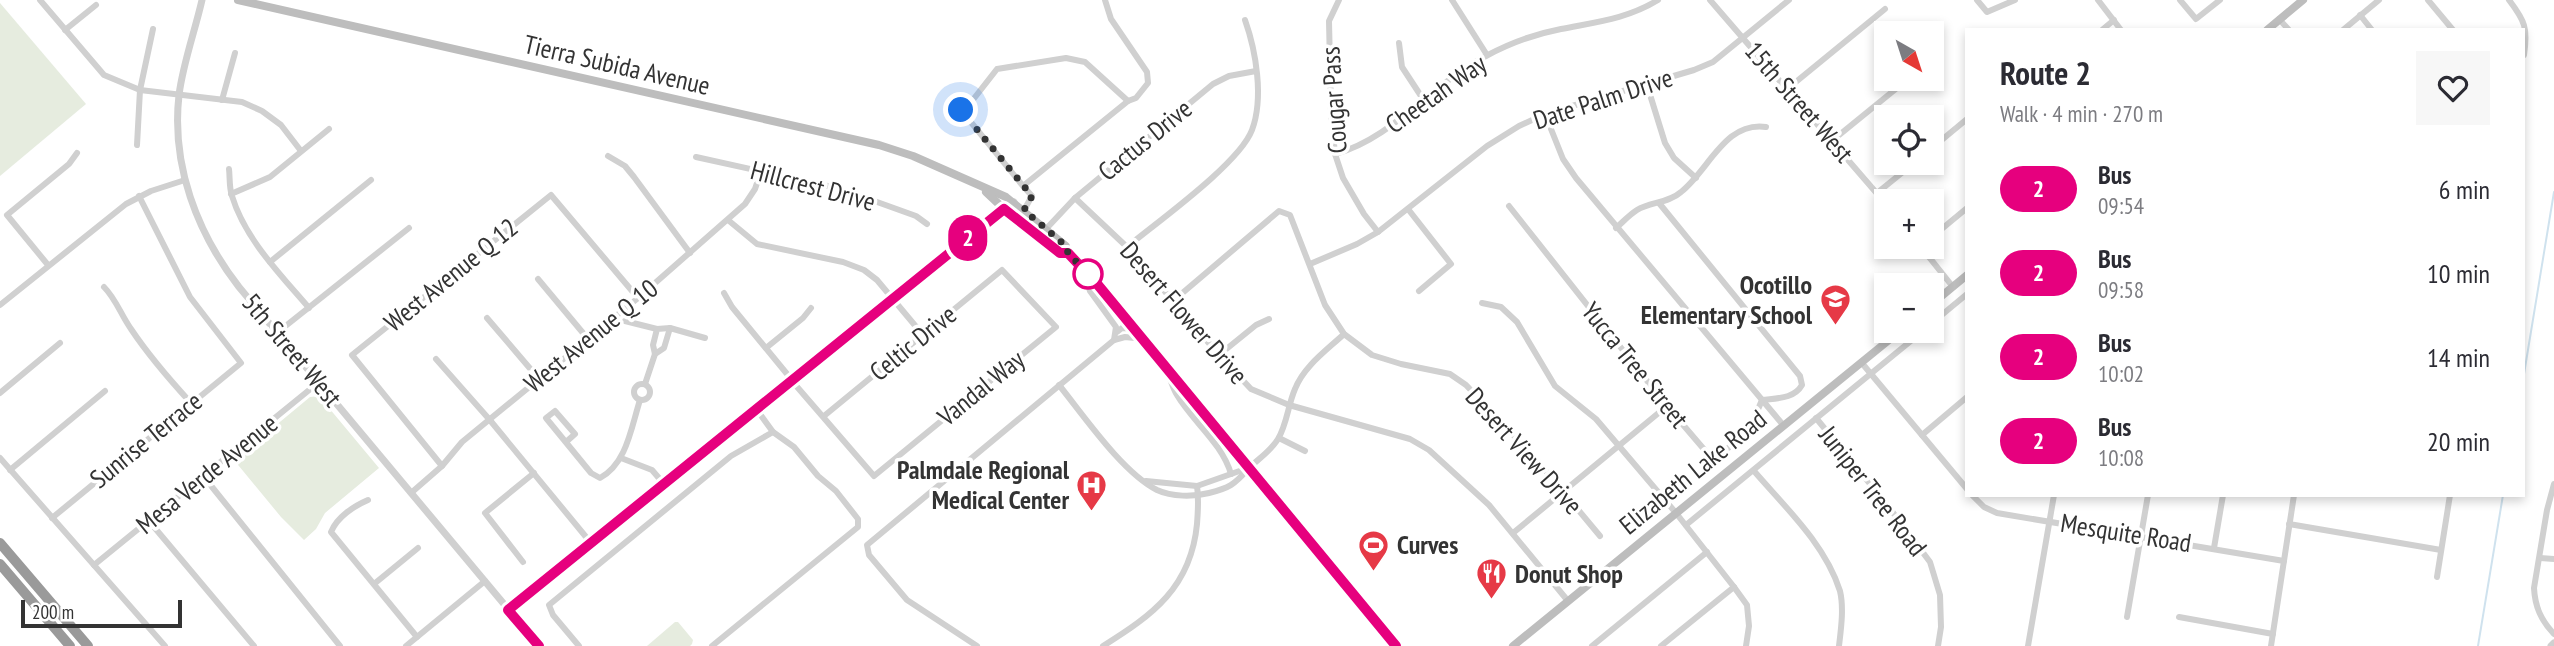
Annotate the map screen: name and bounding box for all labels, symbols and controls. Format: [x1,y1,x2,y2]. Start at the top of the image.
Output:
north arrow [1874,21,1944,91]
map controls [1874,21,1944,343]
street label: Tierra Subida Avenue [521,27,713,102]
street label: 15th Street West [1738,34,1861,169]
street label: Cougar Pass [1313,46,1354,155]
street label: Cheetah Way [1379,47,1493,140]
text: Route 2 [2000,51,2091,94]
button: heart [2416,51,2490,125]
street label: Date Palm Drive [1529,61,1677,137]
your location [943,92,978,127]
street label: Cactus Drive [1091,92,1198,187]
text: Walk · 4 min · 270 m [2000,99,2163,128]
button: locate [1874,105,1944,175]
street label: Hillcrest Drive [747,153,879,218]
text: Bus [2098,158,2131,191]
text: 2 [2033,173,2044,204]
text: 6 min [2439,173,2490,206]
button: + [1874,189,1944,259]
text: 09:54 [2098,191,2144,220]
street label: West Avenue Q 12 [377,211,524,339]
line badge: 2 [945,215,991,261]
text: 2 [962,222,974,253]
street label: Desert Flower Drive [1114,235,1255,391]
text: Bus [2098,242,2131,275]
text: 2 [2033,257,2044,288]
text: 10 min [2427,257,2490,290]
unlabelled marker [1073,259,1103,289]
place label: Ocotillo Elementary School [1641,268,1813,331]
street label: West Avenue Q 10 [517,272,664,400]
button: − [1874,273,1944,343]
text: 09:58 [2098,275,2144,304]
school or university icon: Ocotillo Elementary School [1818,283,1852,327]
street label: 5th Street West [235,286,349,413]
street label: Yucca Tree Street [1575,295,1696,434]
street label: Celtic Drive [863,298,963,388]
text: Bus [2098,326,2131,359]
text: 2 [2033,341,2044,372]
text: 14 min [2427,341,2490,374]
street label: Vandal Way [930,342,1031,433]
text: 10:02 [2098,359,2144,388]
street label: Desert View Drive [1459,380,1590,521]
street label: Sunrise Terrace [83,384,208,495]
street label: Elizabeth Lake Road [1612,402,1773,541]
street label: Mesa Verde Avenue [129,406,284,541]
text: Bus [2098,410,2131,443]
street label: Juniper Tree Road [1812,418,1935,562]
text: 2 [2033,425,2044,456]
text: 20 min [2427,425,2490,458]
text: 10:08 [2098,443,2144,472]
place label: Palmdale Regional Medical Center [897,453,1070,516]
hospital icon: Palmdale Regional Medical Center [1075,468,1109,512]
street label: Mesquite Road [2058,506,2194,559]
sports icon: Curves [1357,528,1391,572]
place label: Curves [1397,528,1458,561]
restaurant icon: Donut Shop [1475,557,1509,601]
place label: Donut Shop [1515,557,1623,590]
scale bar [21,597,182,629]
text: 200 m [32,600,74,624]

